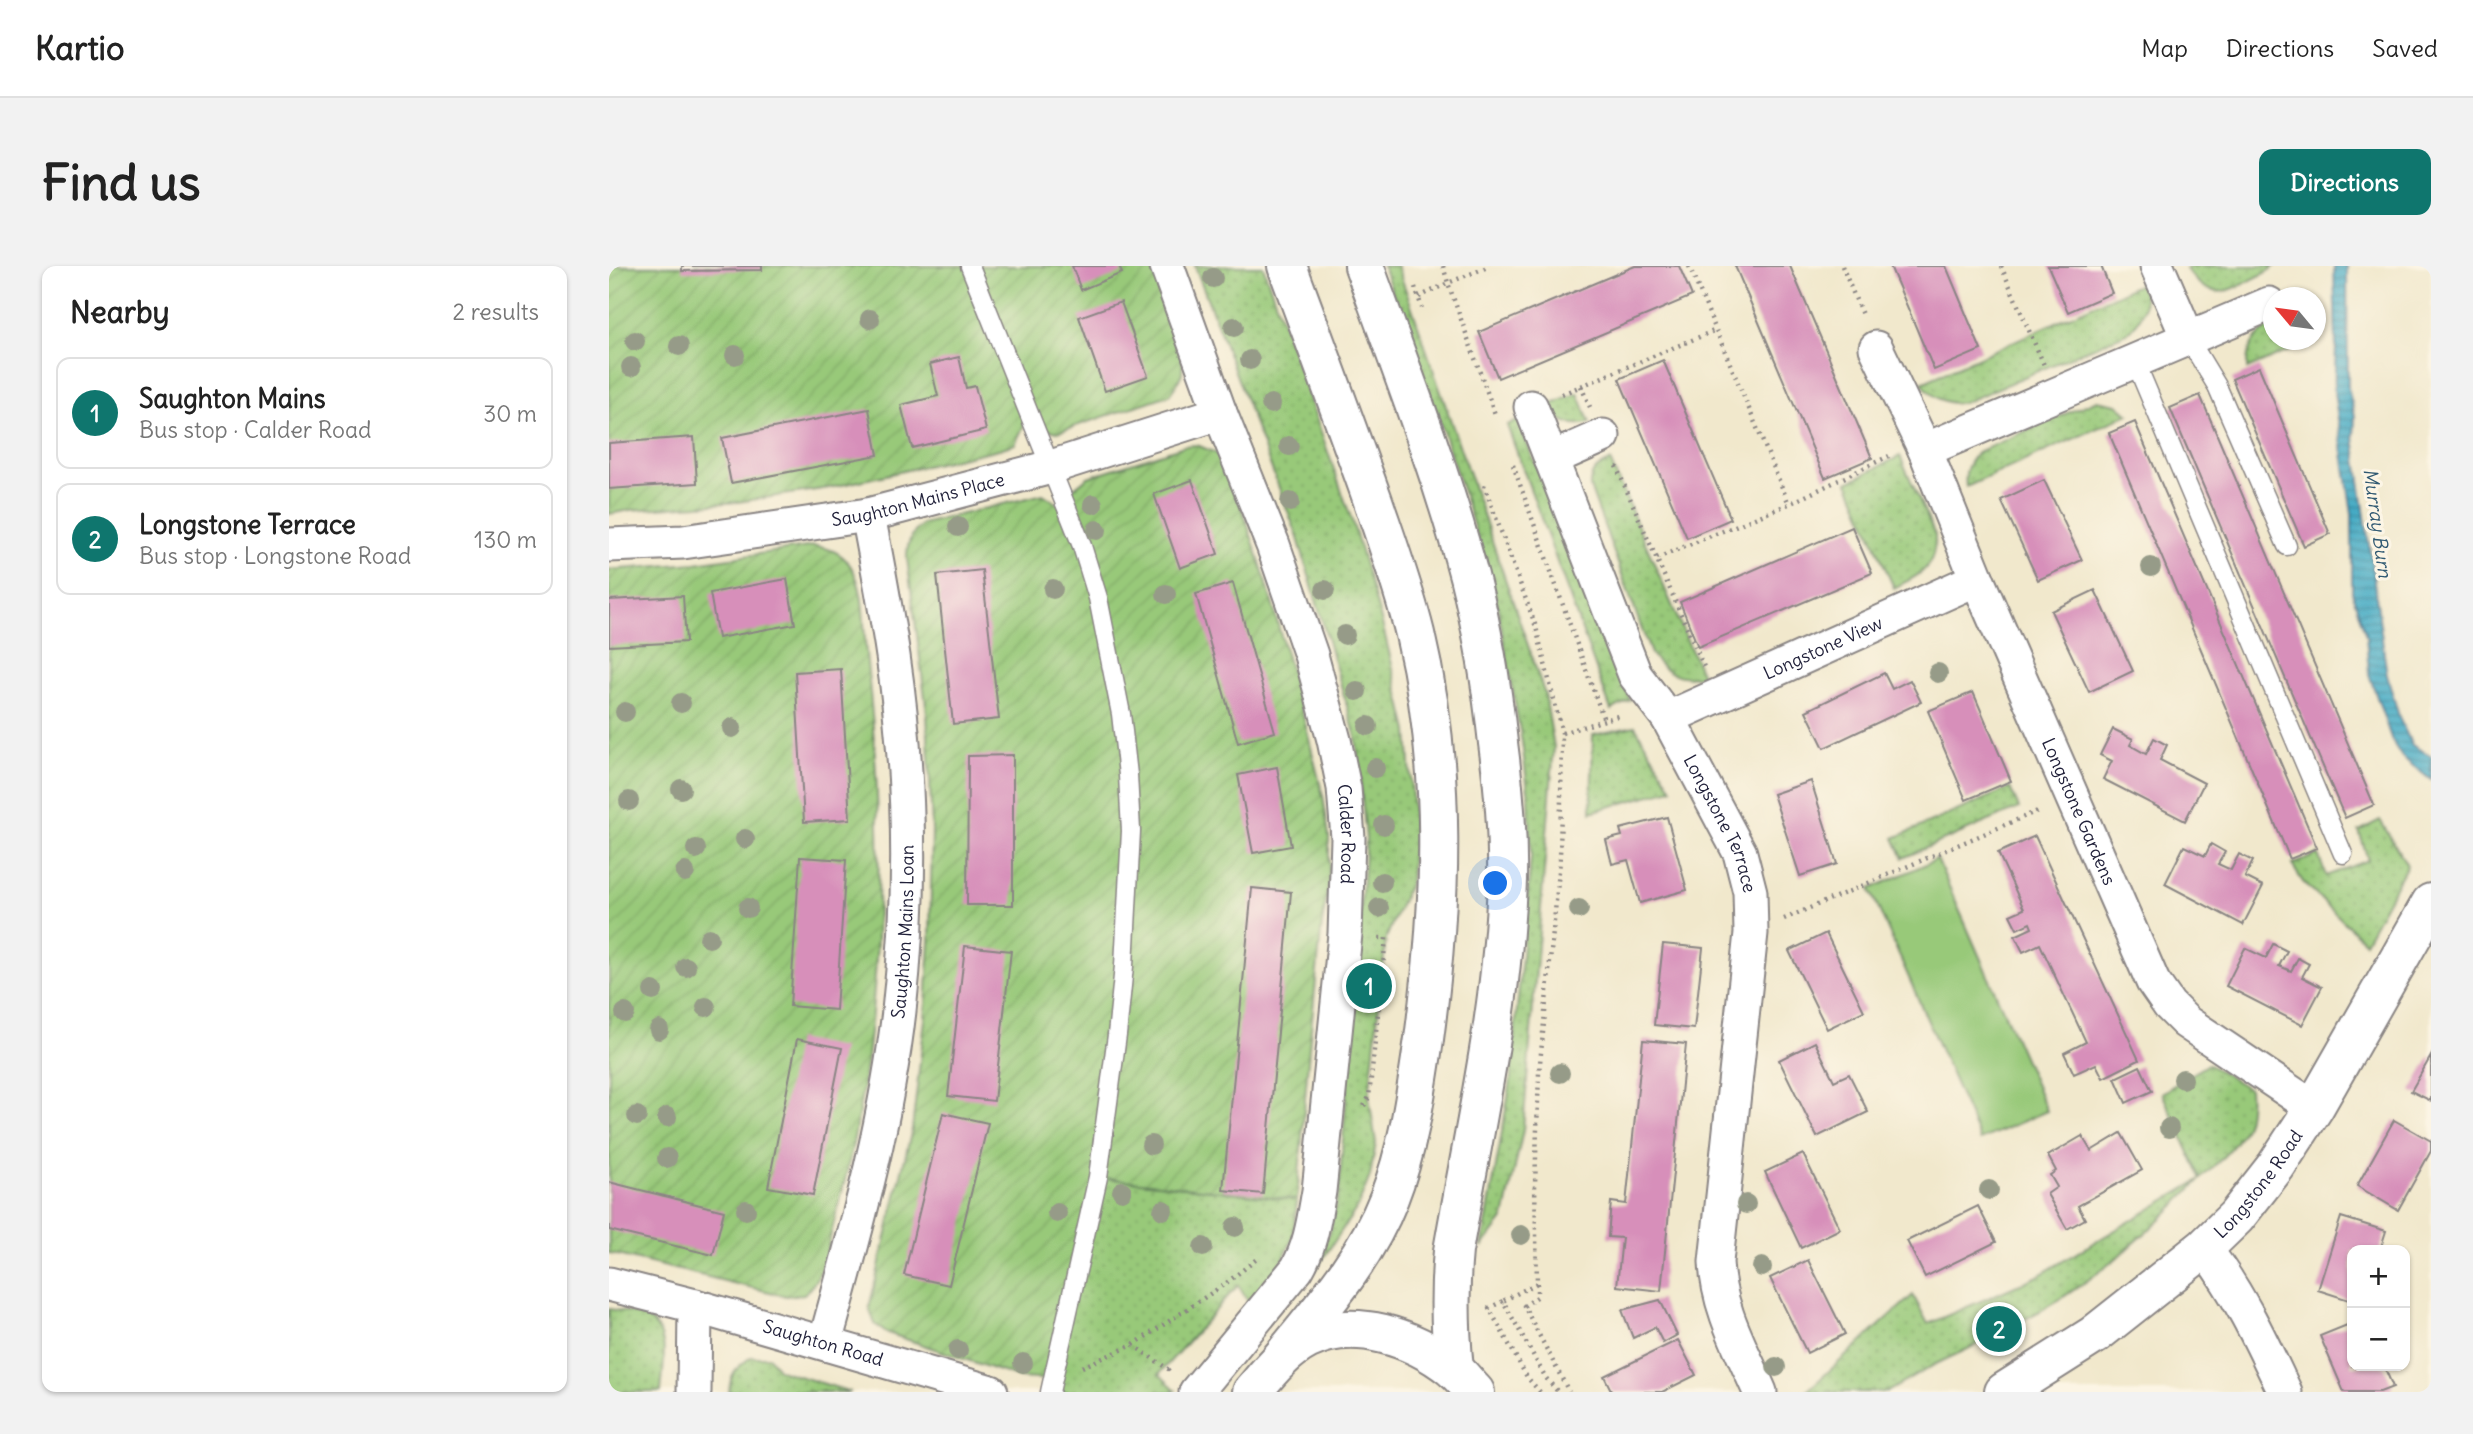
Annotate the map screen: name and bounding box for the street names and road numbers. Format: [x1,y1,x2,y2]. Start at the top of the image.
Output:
street label: Saughton Mains Place [830,468,1007,531]
street label: Longstone View [1760,611,1886,685]
street label: Longstone Gardens [2037,734,2121,888]
street label: Longstone Terrace [1679,751,1762,895]
street label: Calder Road [1333,783,1360,885]
street label: Saughton Mains Loan [886,845,918,1020]
street label: Longstone Road [2209,1125,2308,1243]
street label: Saughton Road [760,1314,886,1371]

